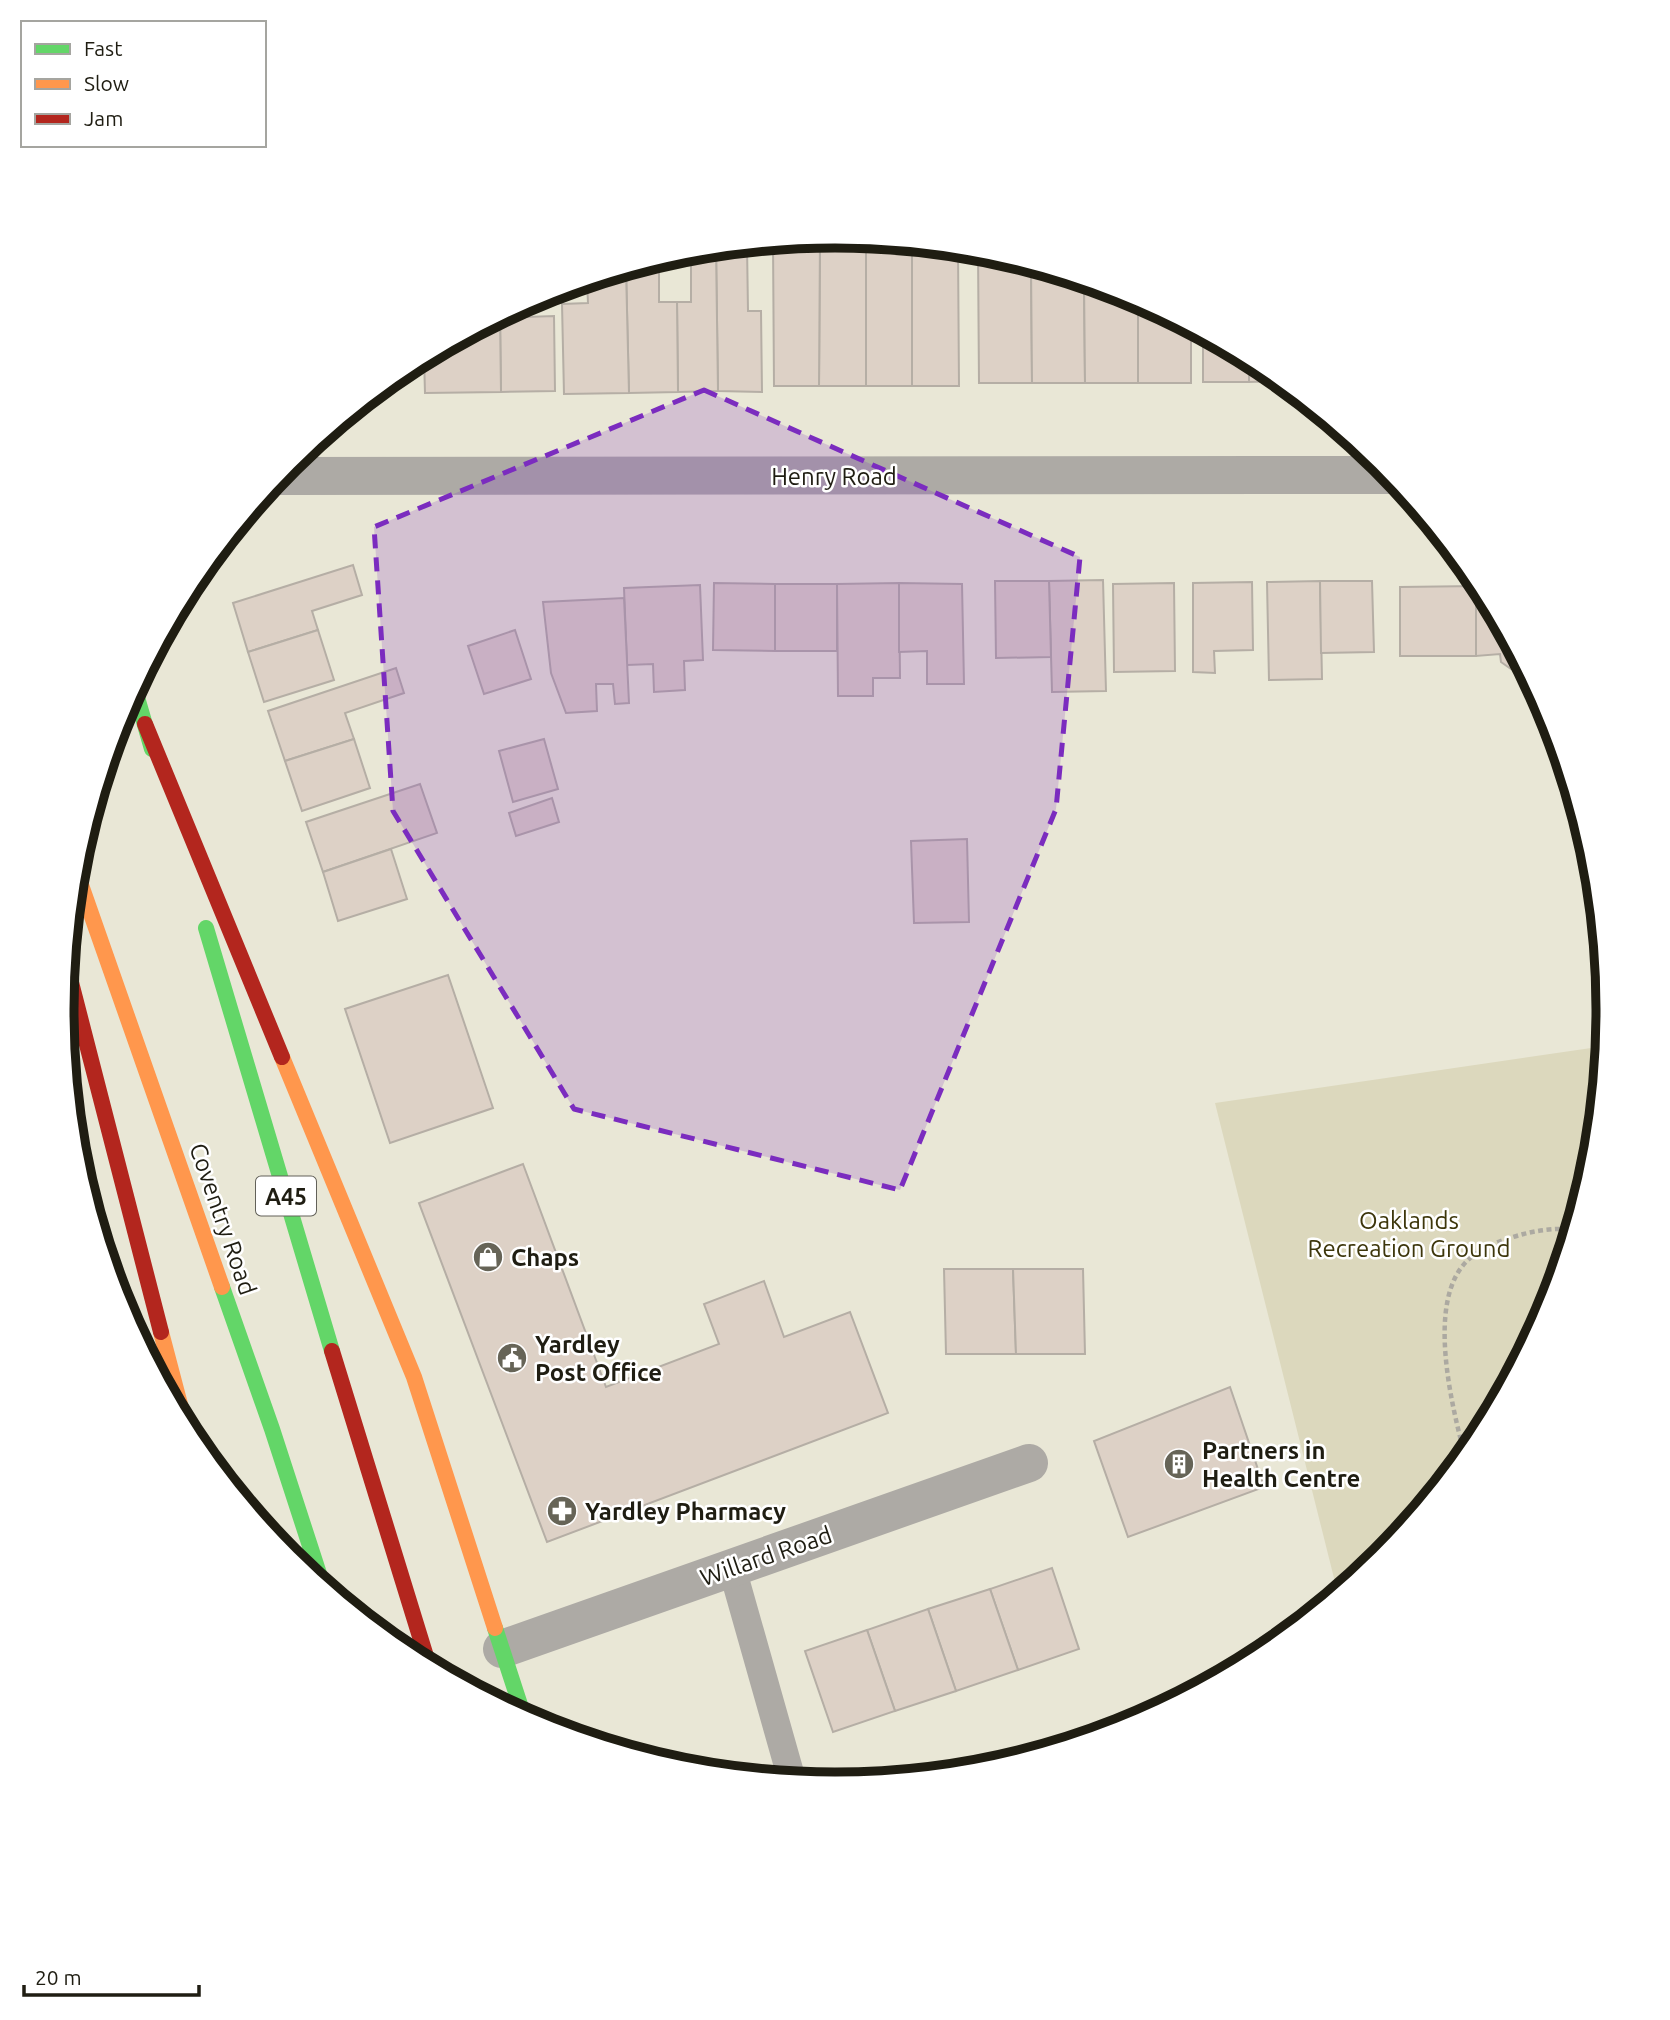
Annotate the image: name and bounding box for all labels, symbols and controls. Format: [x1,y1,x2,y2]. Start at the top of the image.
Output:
legend [21,21,266,147]
text: Fast [84,36,122,60]
text: Slow [84,71,129,95]
text: Jam [84,106,123,130]
street label: Henry Road [771,463,897,490]
street label: Coventry Road [184,1140,262,1298]
road number: A45 [256,1176,316,1216]
park label: Oaklands Recreation Ground [1308,1207,1510,1262]
shop icon: Chaps [471,1240,505,1274]
place label: Chaps [511,1244,579,1271]
place label: Yardley Post Office [535,1331,662,1386]
public building icon: Yardley Post Office [495,1341,529,1375]
place label: Partners in Health Centre [1202,1437,1360,1492]
building icon: Partners in Health Centre [1162,1447,1196,1481]
pharmacy icon: Yardley Pharmacy [545,1494,579,1528]
place label: Yardley Pharmacy [585,1498,786,1525]
street label: Willard Road [697,1521,835,1591]
scale bar [24,1954,200,1998]
text: 20 m [35,1965,82,1989]

